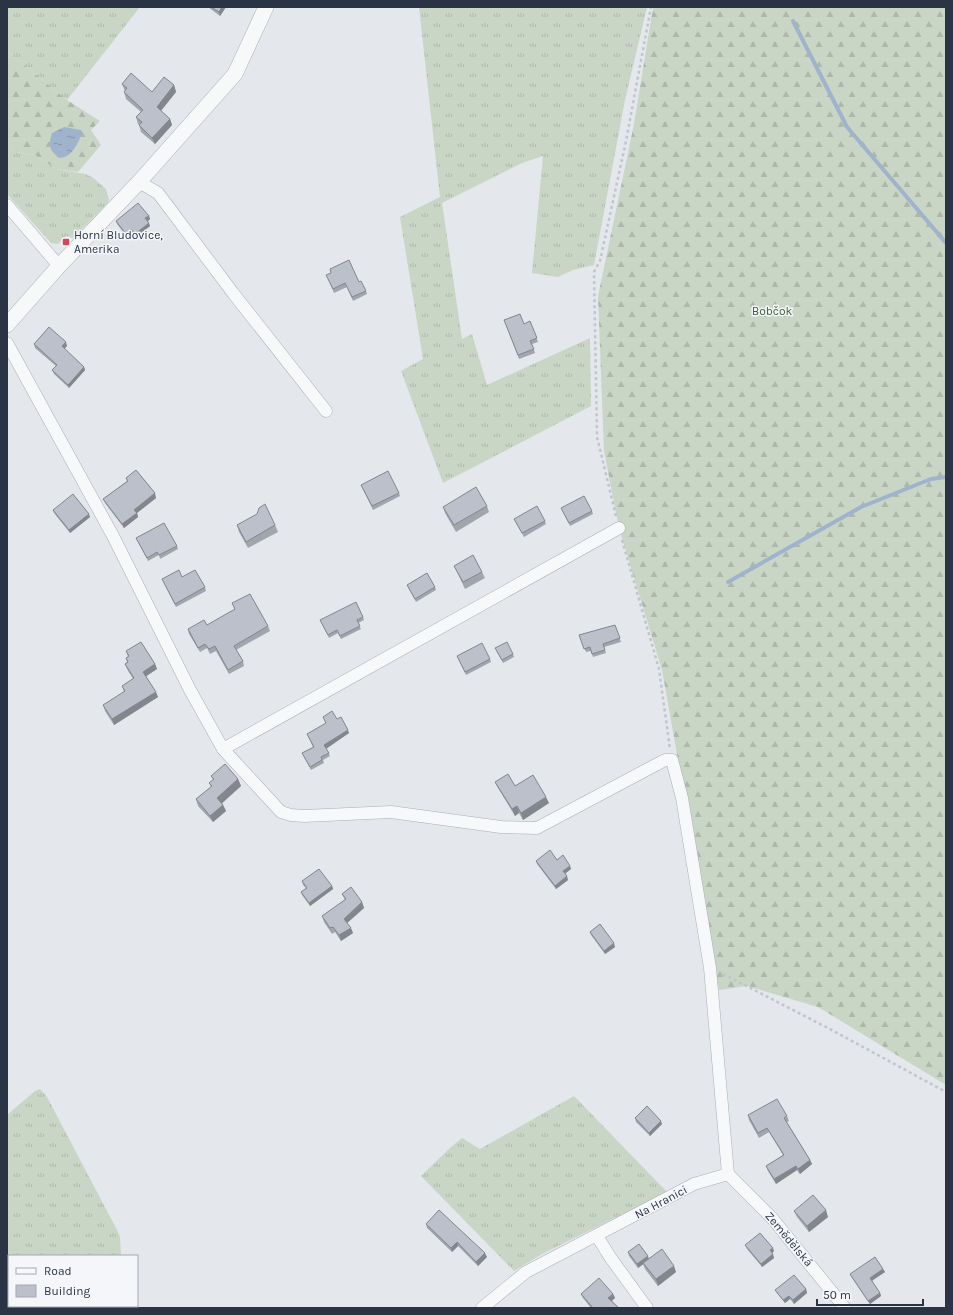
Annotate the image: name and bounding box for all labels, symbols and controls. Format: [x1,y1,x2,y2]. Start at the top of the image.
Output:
place label: Horní Bludovice, Amerika [74,228,163,256]
marker: Horní Bludovice, Amerika [61,237,71,247]
park label: Bobčok [752,304,793,318]
street label: Na Hranici [632,1182,690,1222]
street label: Zemědělská [762,1209,816,1269]
legend [8,1255,138,1307]
text: Road [44,1264,72,1278]
scale bar [817,1281,923,1307]
text: Building [44,1284,91,1298]
text: 50 m [823,1288,851,1302]

